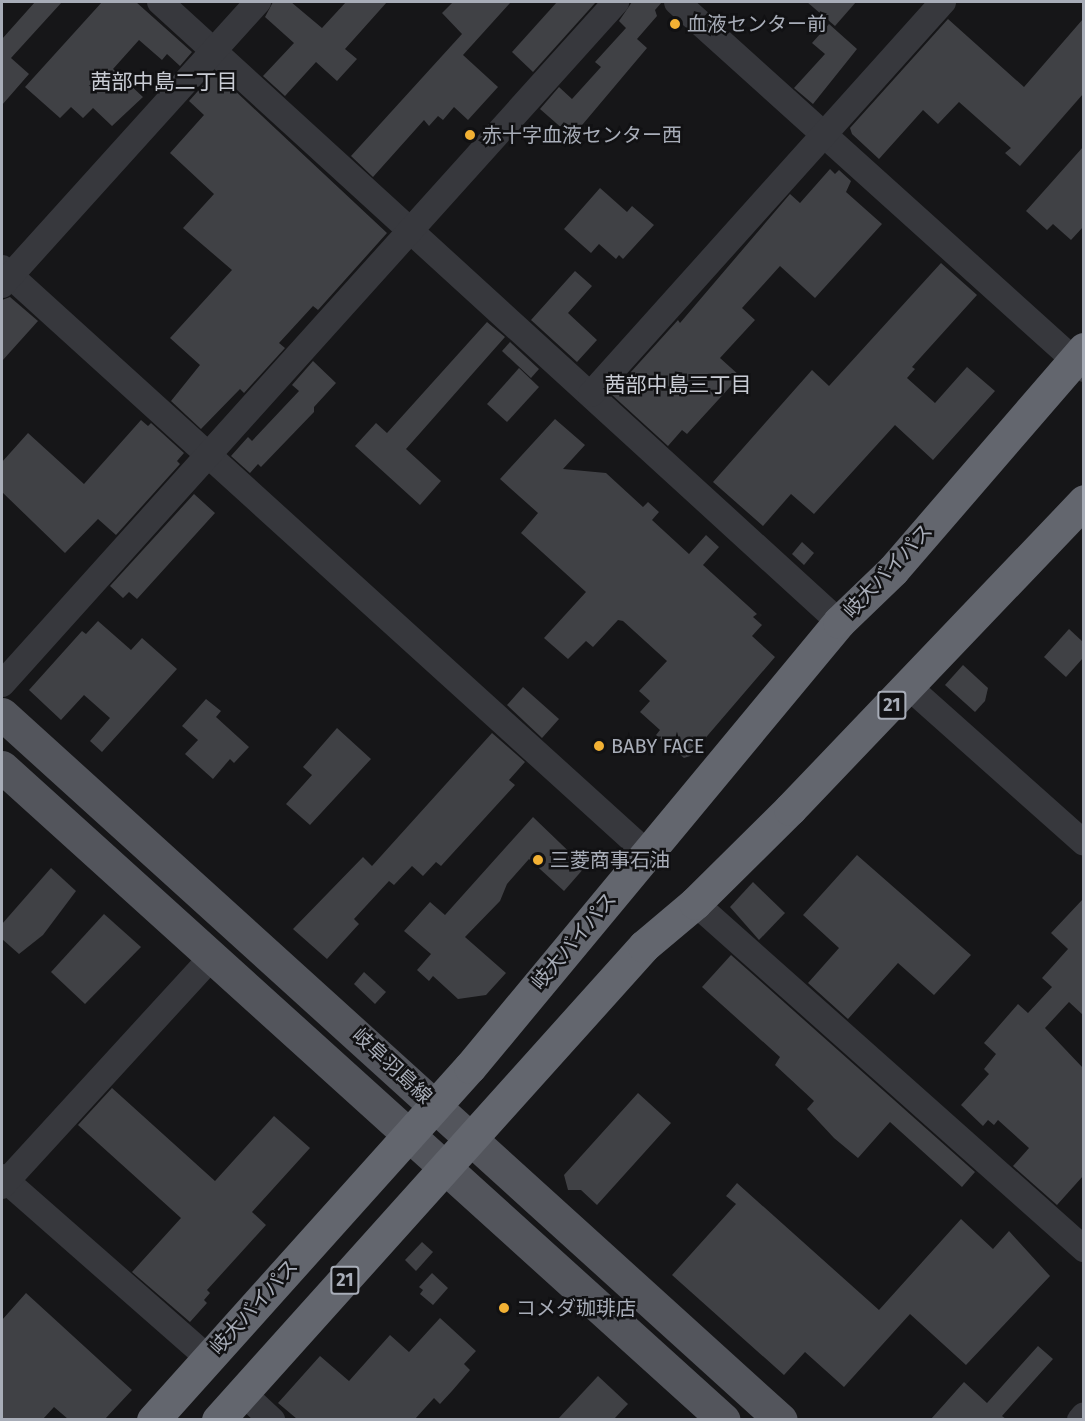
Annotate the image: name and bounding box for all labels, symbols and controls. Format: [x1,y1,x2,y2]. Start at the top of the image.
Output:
place label: 血液センター前 [687,12,827,36]
marker: 血液センター前 [668,17,682,31]
district label: 茜部中島二丁目 [91,69,237,95]
place label: 赤十字血液センター西 [482,123,682,147]
marker: 赤十字血液センター西 [463,128,477,142]
district label: 茜部中島三丁目 [605,372,751,398]
street label: 岐大バイパス [838,519,938,623]
road number: 21 [877,690,907,720]
place label: BABY FACE [611,734,704,758]
marker: BABY FACE [592,739,606,753]
place label: 三菱商事石油 [550,848,670,872]
marker: 三菱商事石油 [531,853,545,867]
street label: 岐大バイパス [526,887,622,995]
street label: 岐阜羽島線 [347,1023,437,1109]
street label: 岐大バイパス [205,1254,303,1360]
road number: 21 [330,1265,360,1295]
place label: コメダ珈琲店 [516,1296,636,1320]
marker: コメダ珈琲店 [497,1301,511,1315]

